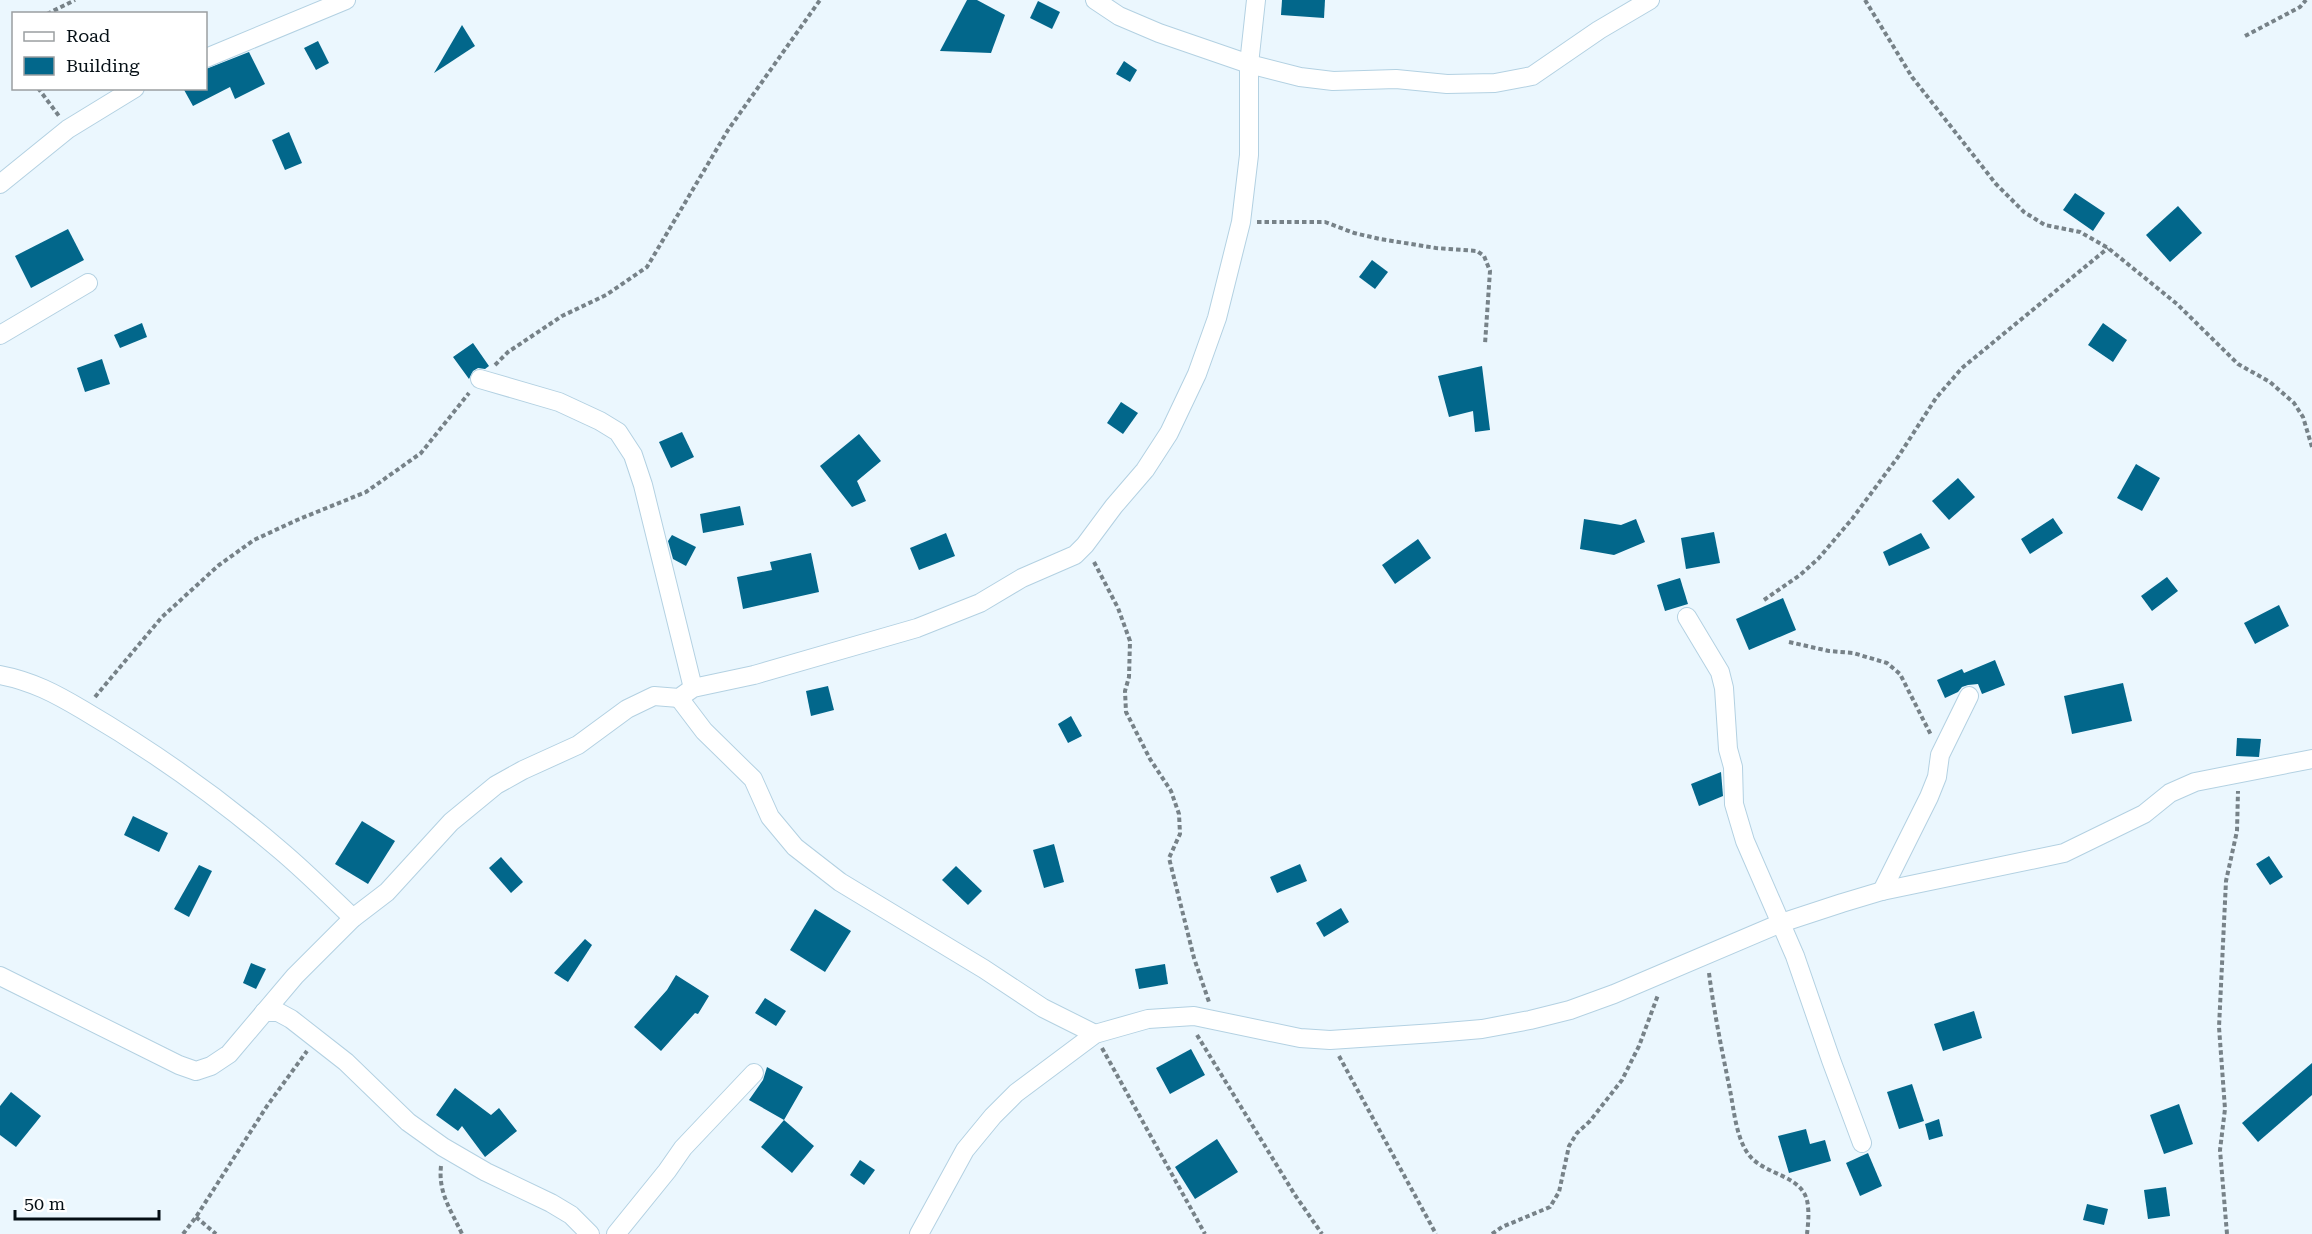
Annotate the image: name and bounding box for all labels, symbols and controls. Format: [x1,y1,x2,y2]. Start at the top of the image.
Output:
legend [12,12,207,90]
text: Road [66,25,111,46]
text: Building [66,55,140,76]
scale bar [15,1183,159,1221]
text: 50 m [24,1193,65,1214]

